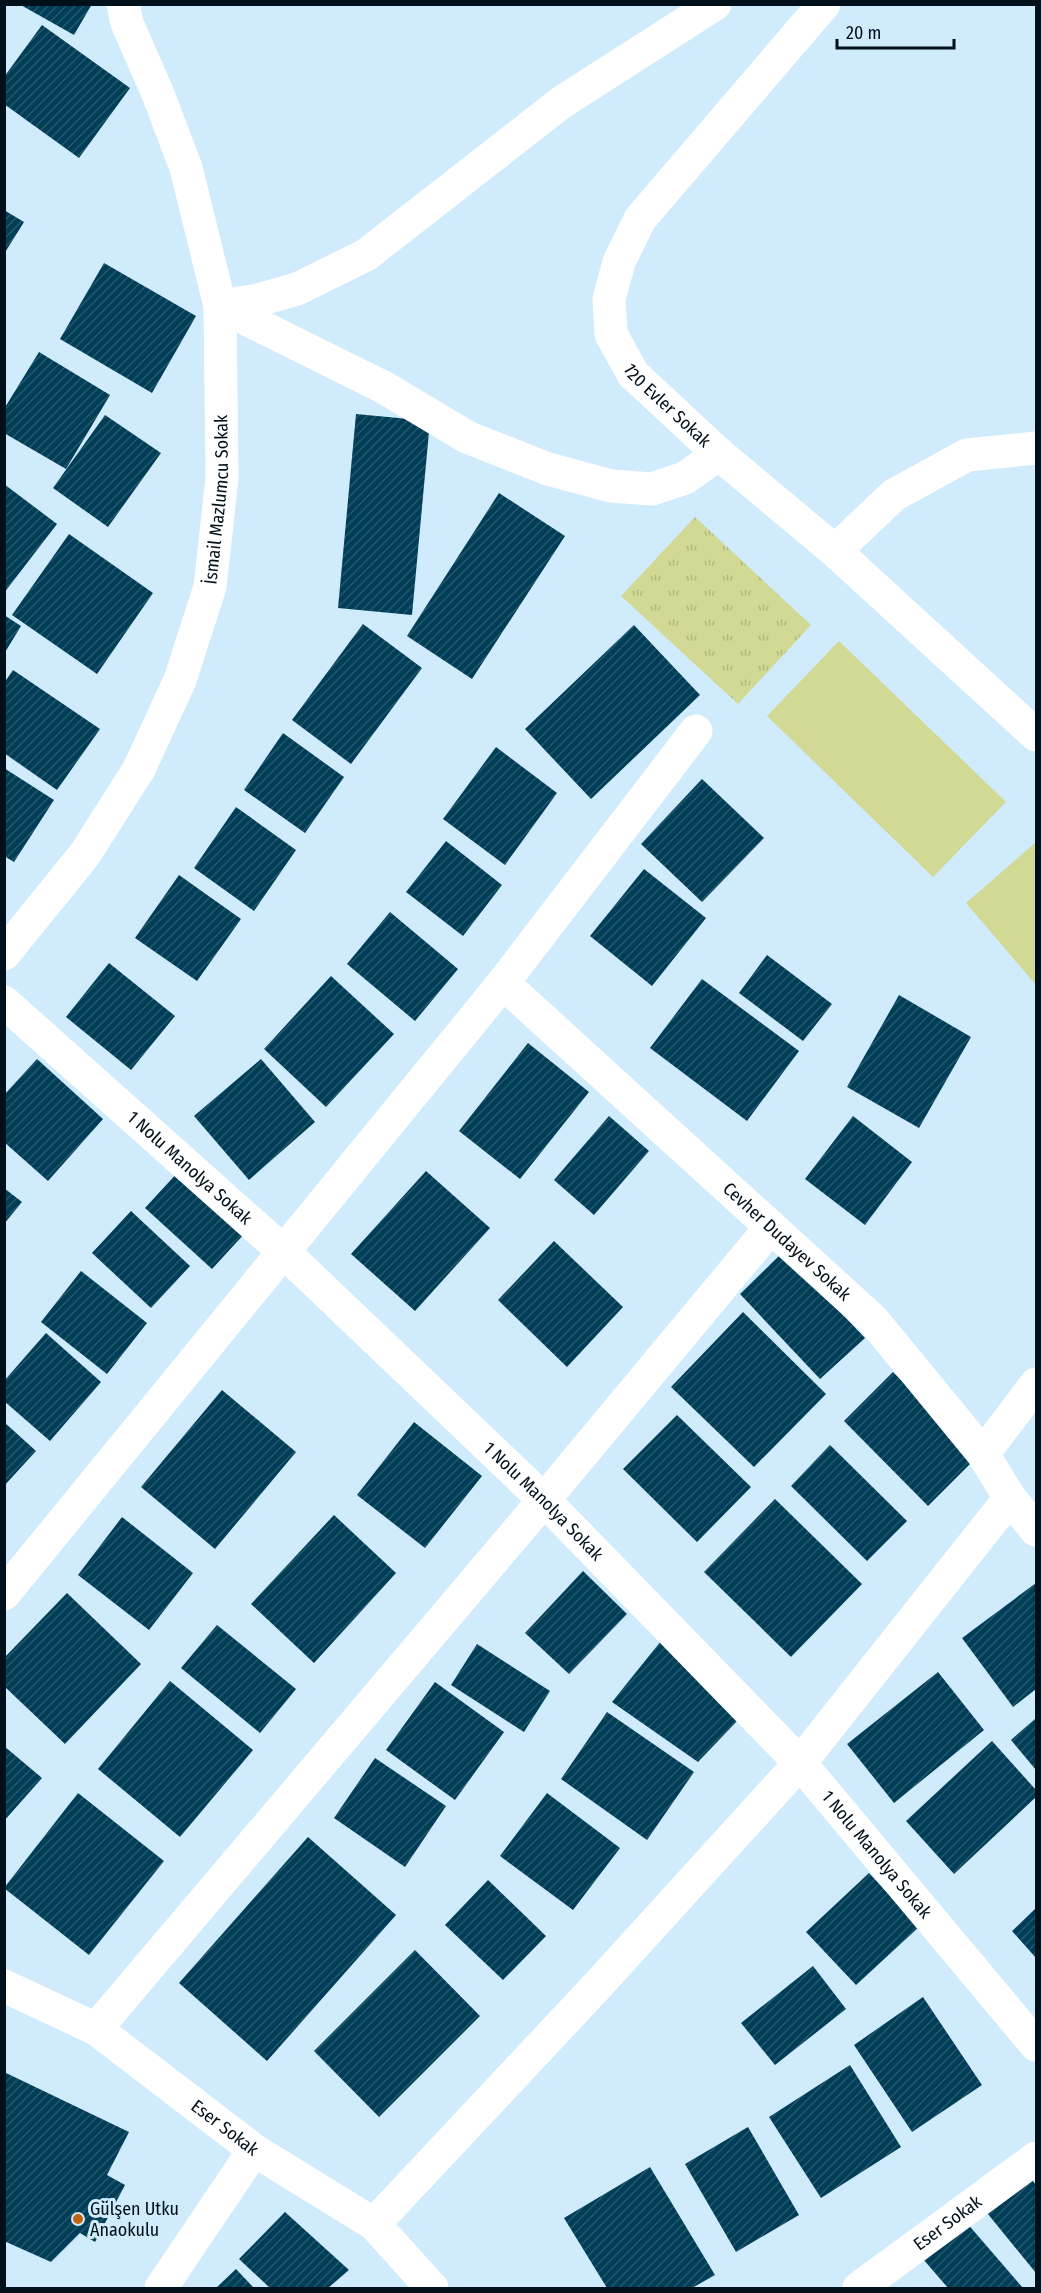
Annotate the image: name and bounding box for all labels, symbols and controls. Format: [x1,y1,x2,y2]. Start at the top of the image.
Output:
scale bar [837,12,954,50]
text: 20 m [846,22,881,44]
street label: 120 Evler Sokak [618,360,716,452]
street label: İsmail Mazlumcu Sokak [199,414,233,586]
street label: 1 Nolu Manolya Sokak [123,1106,257,1230]
street label: Cevher Dudayev Sokak [718,1178,856,1306]
street label: 1 Nolu Manolya Sokak [479,1437,608,1566]
street label: 1 Nolu Manolya Sokak [817,1786,937,1923]
street label: Eser Sokak [187,2095,264,2161]
street label: Eser Sokak [909,2190,987,2255]
place label: Gülşen Utku Anaokulu [90,2198,179,2241]
marker: Gülşen Utku Anaokulu [71,2212,85,2226]

